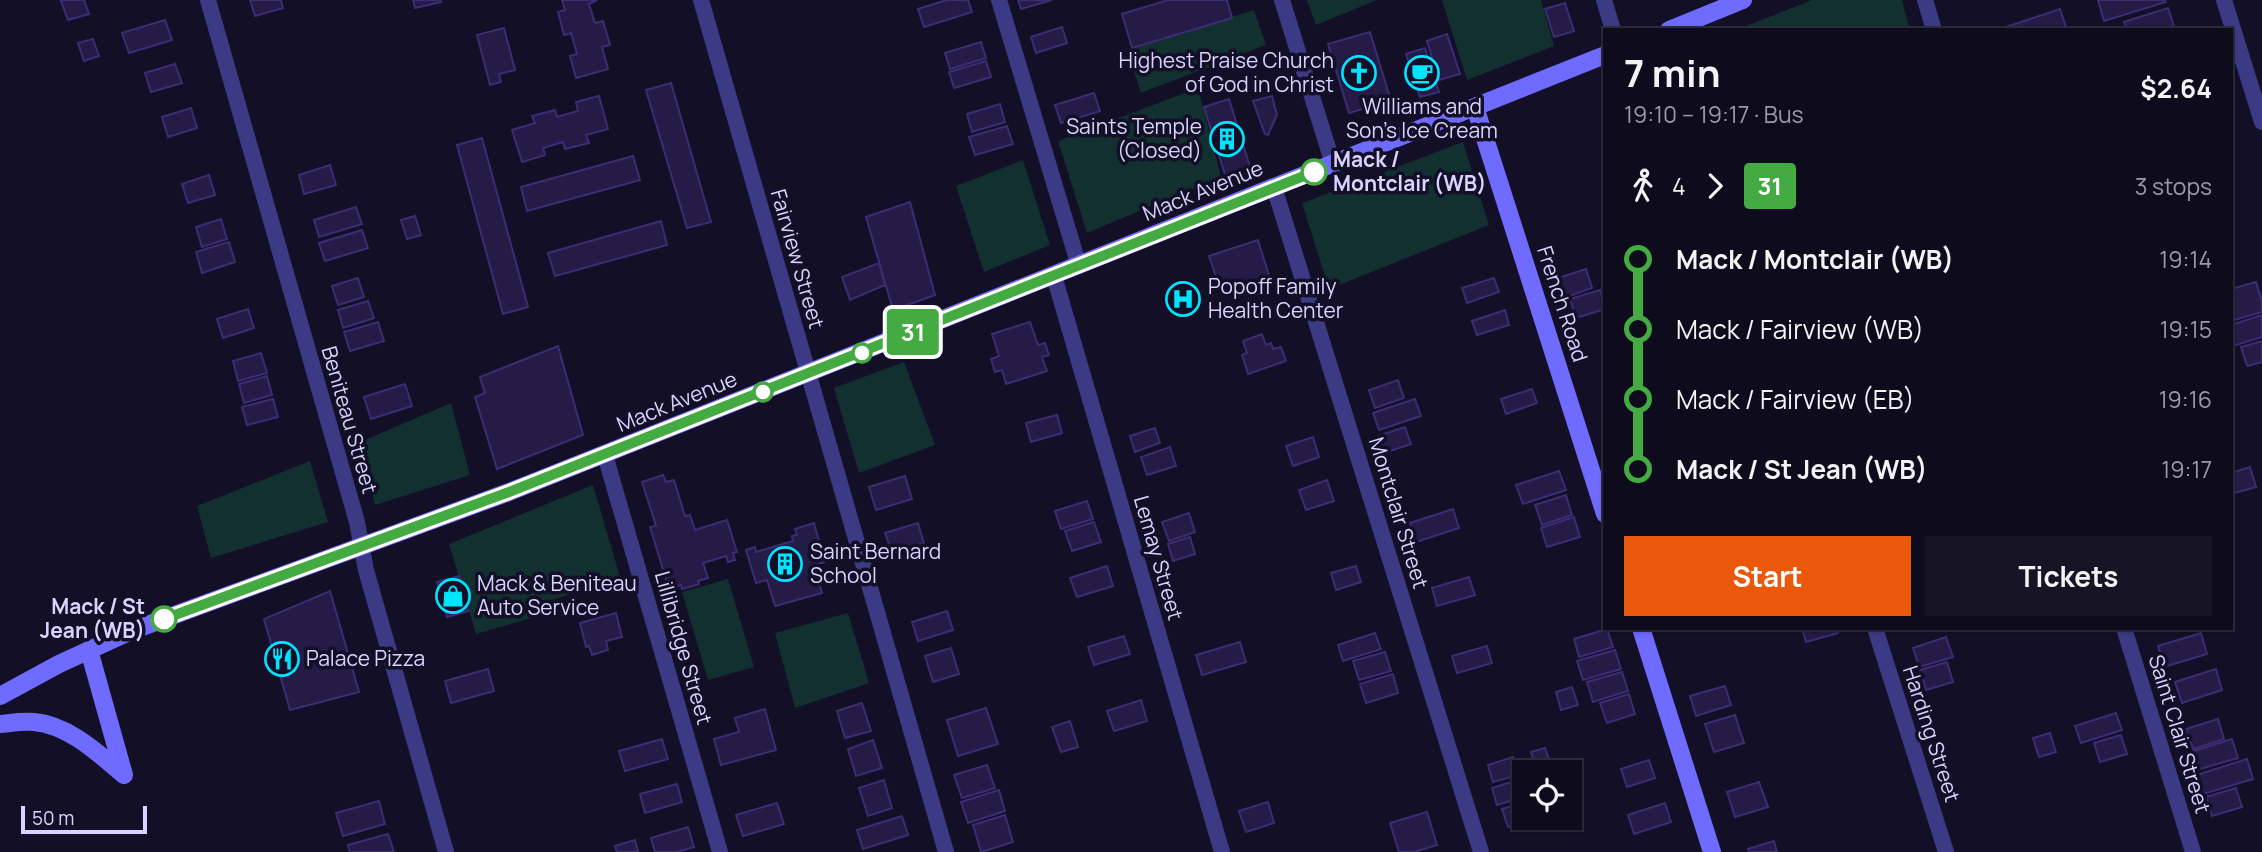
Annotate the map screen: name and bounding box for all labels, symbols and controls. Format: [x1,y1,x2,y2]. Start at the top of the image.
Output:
place label: Highest Praise Church of God in Christ [1119,46,1334,98]
text: 7 min [1624,46,1720,98]
church icon: Highest Praise Church of God in Christ [1340,54,1378,92]
cafe icon: Williams and Son's Ice Cream [1403,54,1441,92]
text: $2.64 [2140,70,2212,106]
place label: Williams and Son's Ice Cream [1346,92,1498,144]
text: 19:10 – 19:17 · Bus [1624,98,1804,130]
place label: Saints Temple (Closed) [1066,112,1202,164]
building icon: Saints Temple (Closed) [1208,120,1246,158]
place label: Mack / Montclair (WB) [1333,145,1487,197]
street label: Mack Avenue [1138,153,1267,227]
marker: Mack / Montclair (WB) [1301,159,1327,185]
icon: walk [1624,167,1662,205]
icon: forward [1696,167,1734,205]
text: 31 [1758,169,1782,202]
text: 4 [1672,170,1686,202]
text: 3 stops [2135,170,2212,202]
street label: Fairview Street [765,186,831,332]
text: Mack / Montclair (WB) [1676,241,1954,277]
street label: French Road [1531,242,1595,365]
text: 19:14 [2159,243,2212,275]
place label: Popoff Family Health Center [1208,272,1344,324]
hospital icon: Popoff Family Health Center [1164,280,1202,318]
line badge: 31 [881,309,944,355]
text: Mack / Fairview (WB) [1676,311,1924,347]
text: 19:15 [2160,313,2212,345]
text: 31 [901,315,925,348]
street label: Beniteau Street [316,343,384,497]
unlabelled marker [852,343,872,363]
street label: Mack Avenue [612,364,741,438]
text: Mack / Fairview (EB) [1676,381,1915,417]
unlabelled marker [753,382,773,402]
text: 19:16 [2159,383,2212,415]
street label: Montclair Street [1363,434,1435,592]
text: Mack / St Jean (WB) [1676,451,1928,487]
text: 19:17 [2161,453,2212,485]
street label: Lemay Street [1128,492,1190,623]
button: Start [1624,536,1911,616]
button: Tickets [1925,536,2212,616]
place label: Saint Bernard School [810,537,941,589]
building icon: Saint Bernard School [766,545,804,583]
street label: Lillibridge Street [649,568,719,728]
place label: Mack & Beniteau Auto Service [477,569,637,621]
shop icon: Mack & Beniteau Auto Service [434,577,472,615]
place label: Mack / St Jean (WB) [40,592,145,644]
marker: Mack / St Jean (WB) [151,606,177,632]
restaurant icon: Palace Pizza [263,640,301,678]
place label: Palace Pizza [306,644,425,672]
street label: Saint Clair Street [2143,651,2217,816]
street label: Harding Street [1897,662,1967,805]
map controls [1512,760,1582,830]
button: locate [1512,760,1582,830]
scale bar [21,803,147,835]
text: 50 m [32,805,74,831]

